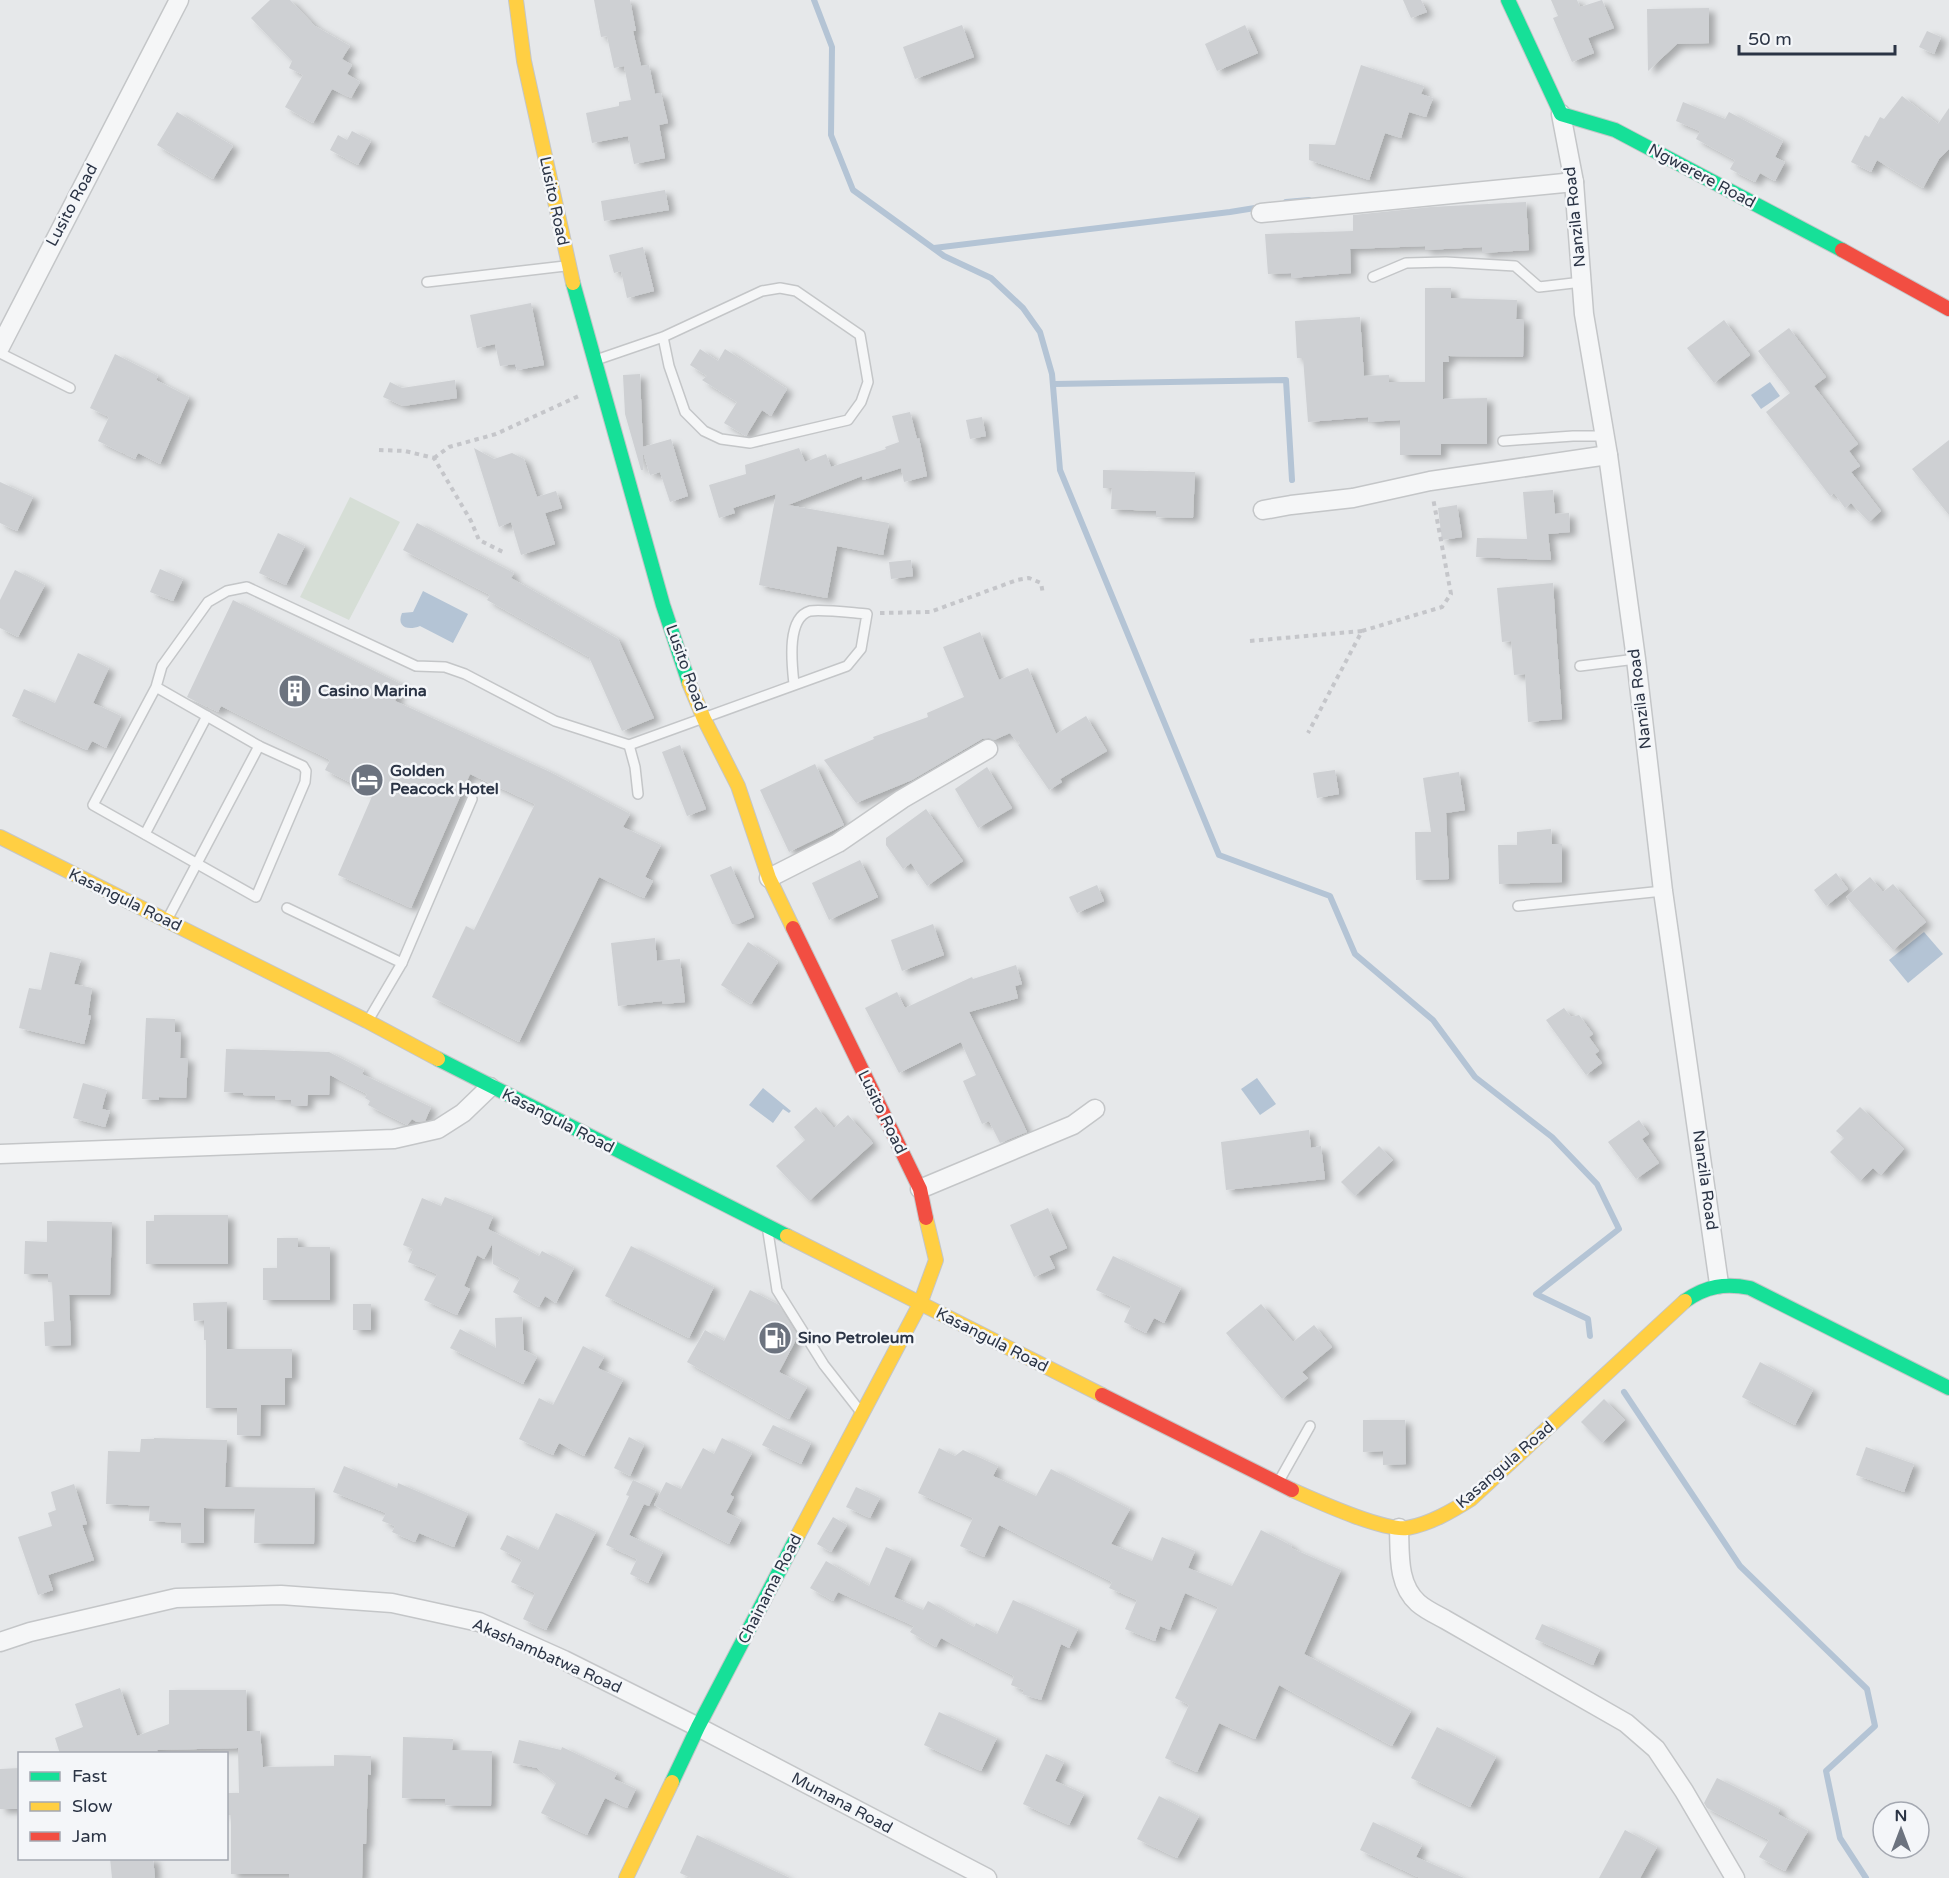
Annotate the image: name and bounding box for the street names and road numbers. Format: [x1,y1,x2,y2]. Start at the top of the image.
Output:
street label: Ngwerere Road [1645,139,1759,213]
street label: Lusito Road [535,155,573,247]
street label: Lusito Road [42,160,102,250]
street label: Nanzila Road [1560,166,1590,268]
street label: Lusito Road [661,622,711,714]
street label: Nanzila Road [1624,648,1656,750]
street label: Kasangula Road [65,864,185,936]
street label: Lusito Road [853,1067,911,1157]
street label: Kasangula Road [499,1084,617,1158]
street label: Nanzila Road [1688,1129,1722,1231]
street label: Kasangula Road [933,1303,1051,1377]
street label: Kasangula Road [1452,1417,1558,1513]
street label: Chainama Road [734,1531,806,1647]
street label: Akashambatwa Road [469,1614,625,1698]
street label: Mumana Road [788,1768,896,1838]

